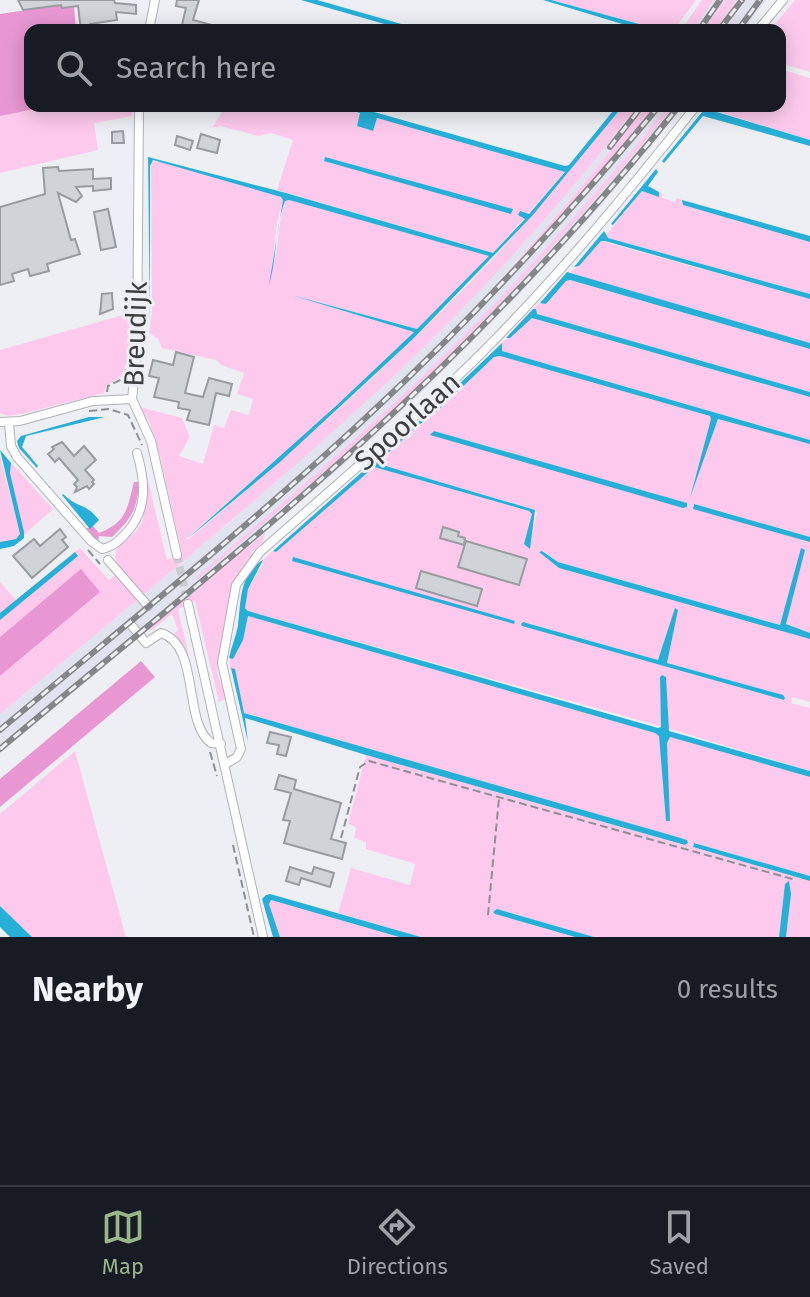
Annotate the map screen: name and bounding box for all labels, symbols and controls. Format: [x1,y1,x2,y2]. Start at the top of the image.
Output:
search box [24,24,786,112]
icon: search [52,46,96,90]
text: Search here [116,50,276,86]
street label: Breudijk [117,280,154,387]
street label: Spoorlaan [348,366,467,477]
text: Nearby [32,969,143,1010]
text: 0 results [677,974,778,1005]
tab: Map [101,1205,145,1280]
tab: Directions [347,1205,448,1280]
tab: Saved [650,1205,709,1280]

